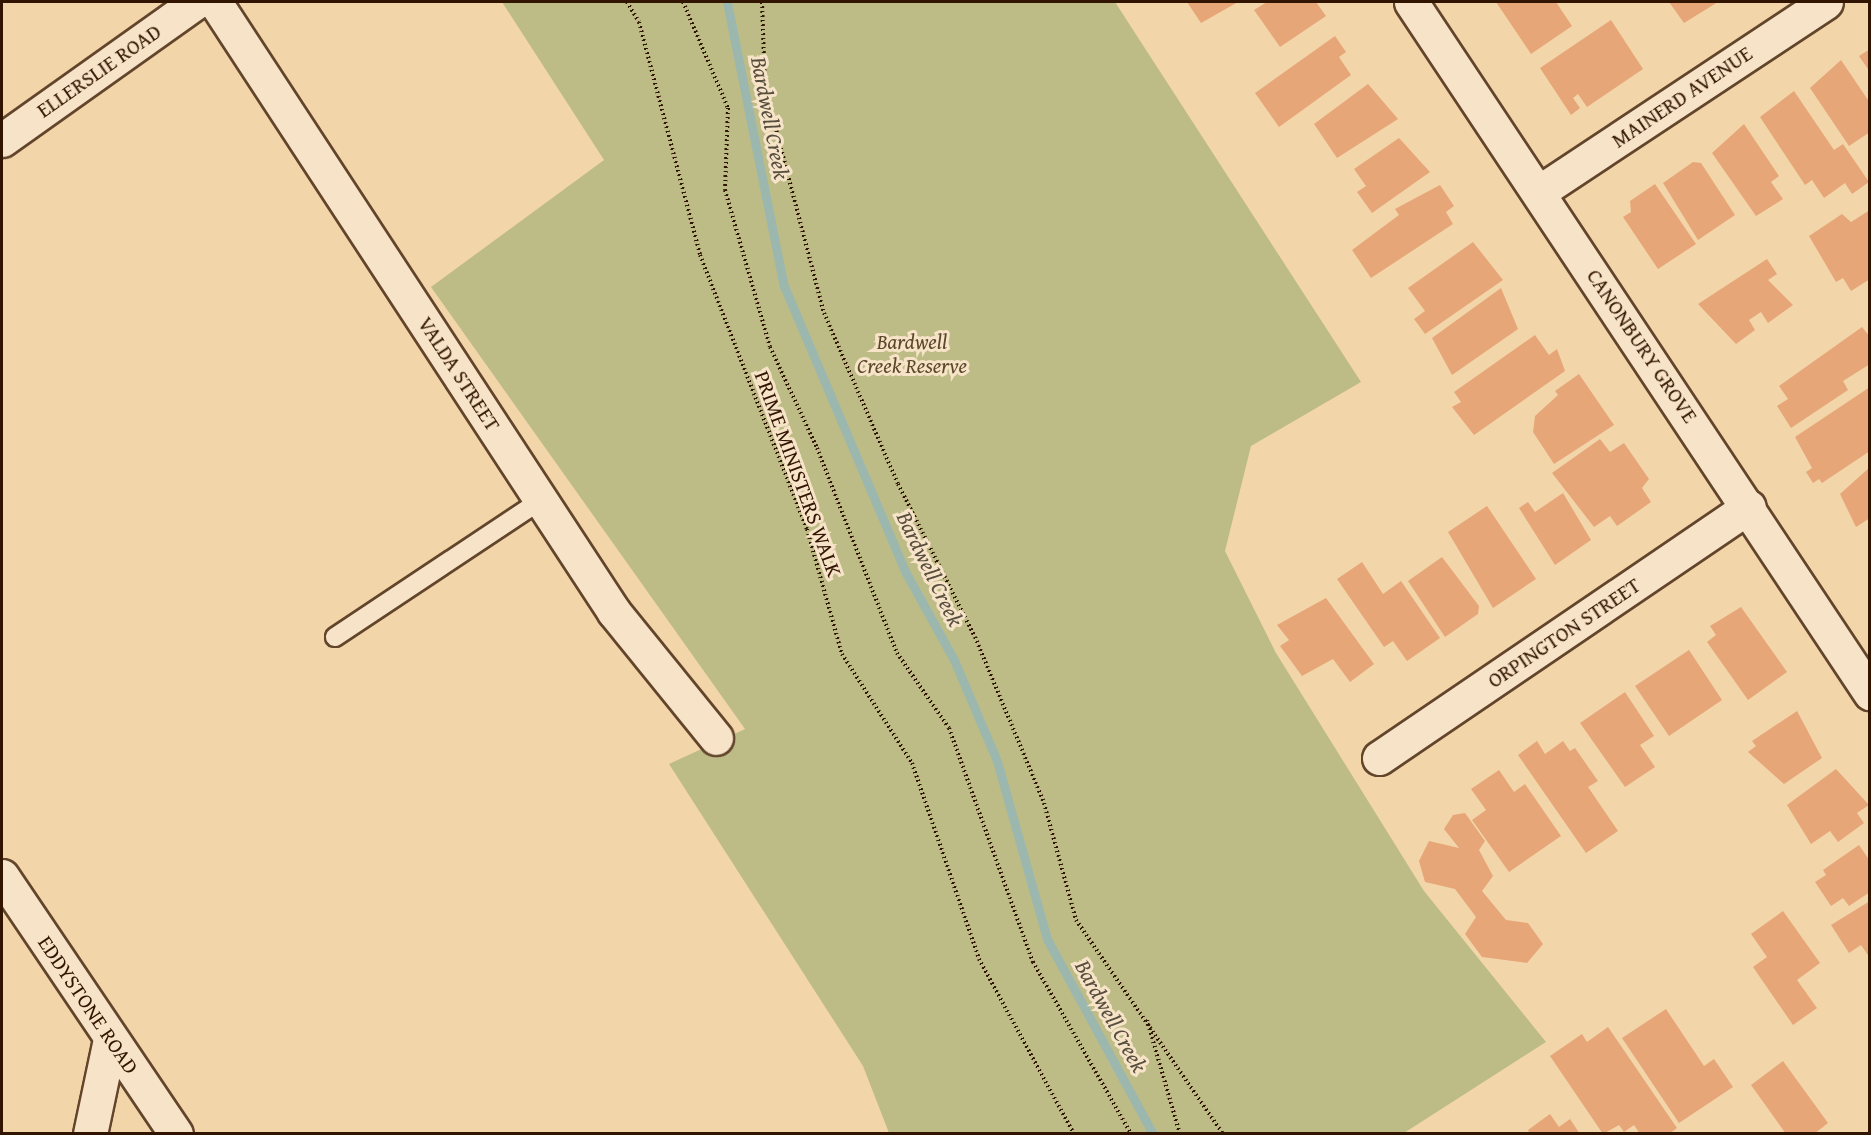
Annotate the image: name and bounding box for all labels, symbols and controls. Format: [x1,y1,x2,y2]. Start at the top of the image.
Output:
street label: ELLERSLIE ROAD [32,19,166,123]
street label: MAINERD AVENUE [1607,41,1757,153]
water label: Bardwell Creek [745,54,795,182]
street label: CANONBURY GROVE [1581,264,1703,428]
street label: VALDA STREET [413,312,505,436]
park label: Bardwell Creek Reserve [857,329,967,379]
street label: PRIME MINISTERS WALK [749,368,847,580]
water label: Bardwell Creek [891,507,969,631]
street label: ORPINGTON STREET [1483,573,1645,693]
street label: EDDYSTONE ROAD [32,931,144,1079]
water label: Bardwell Creek [1069,955,1153,1077]

